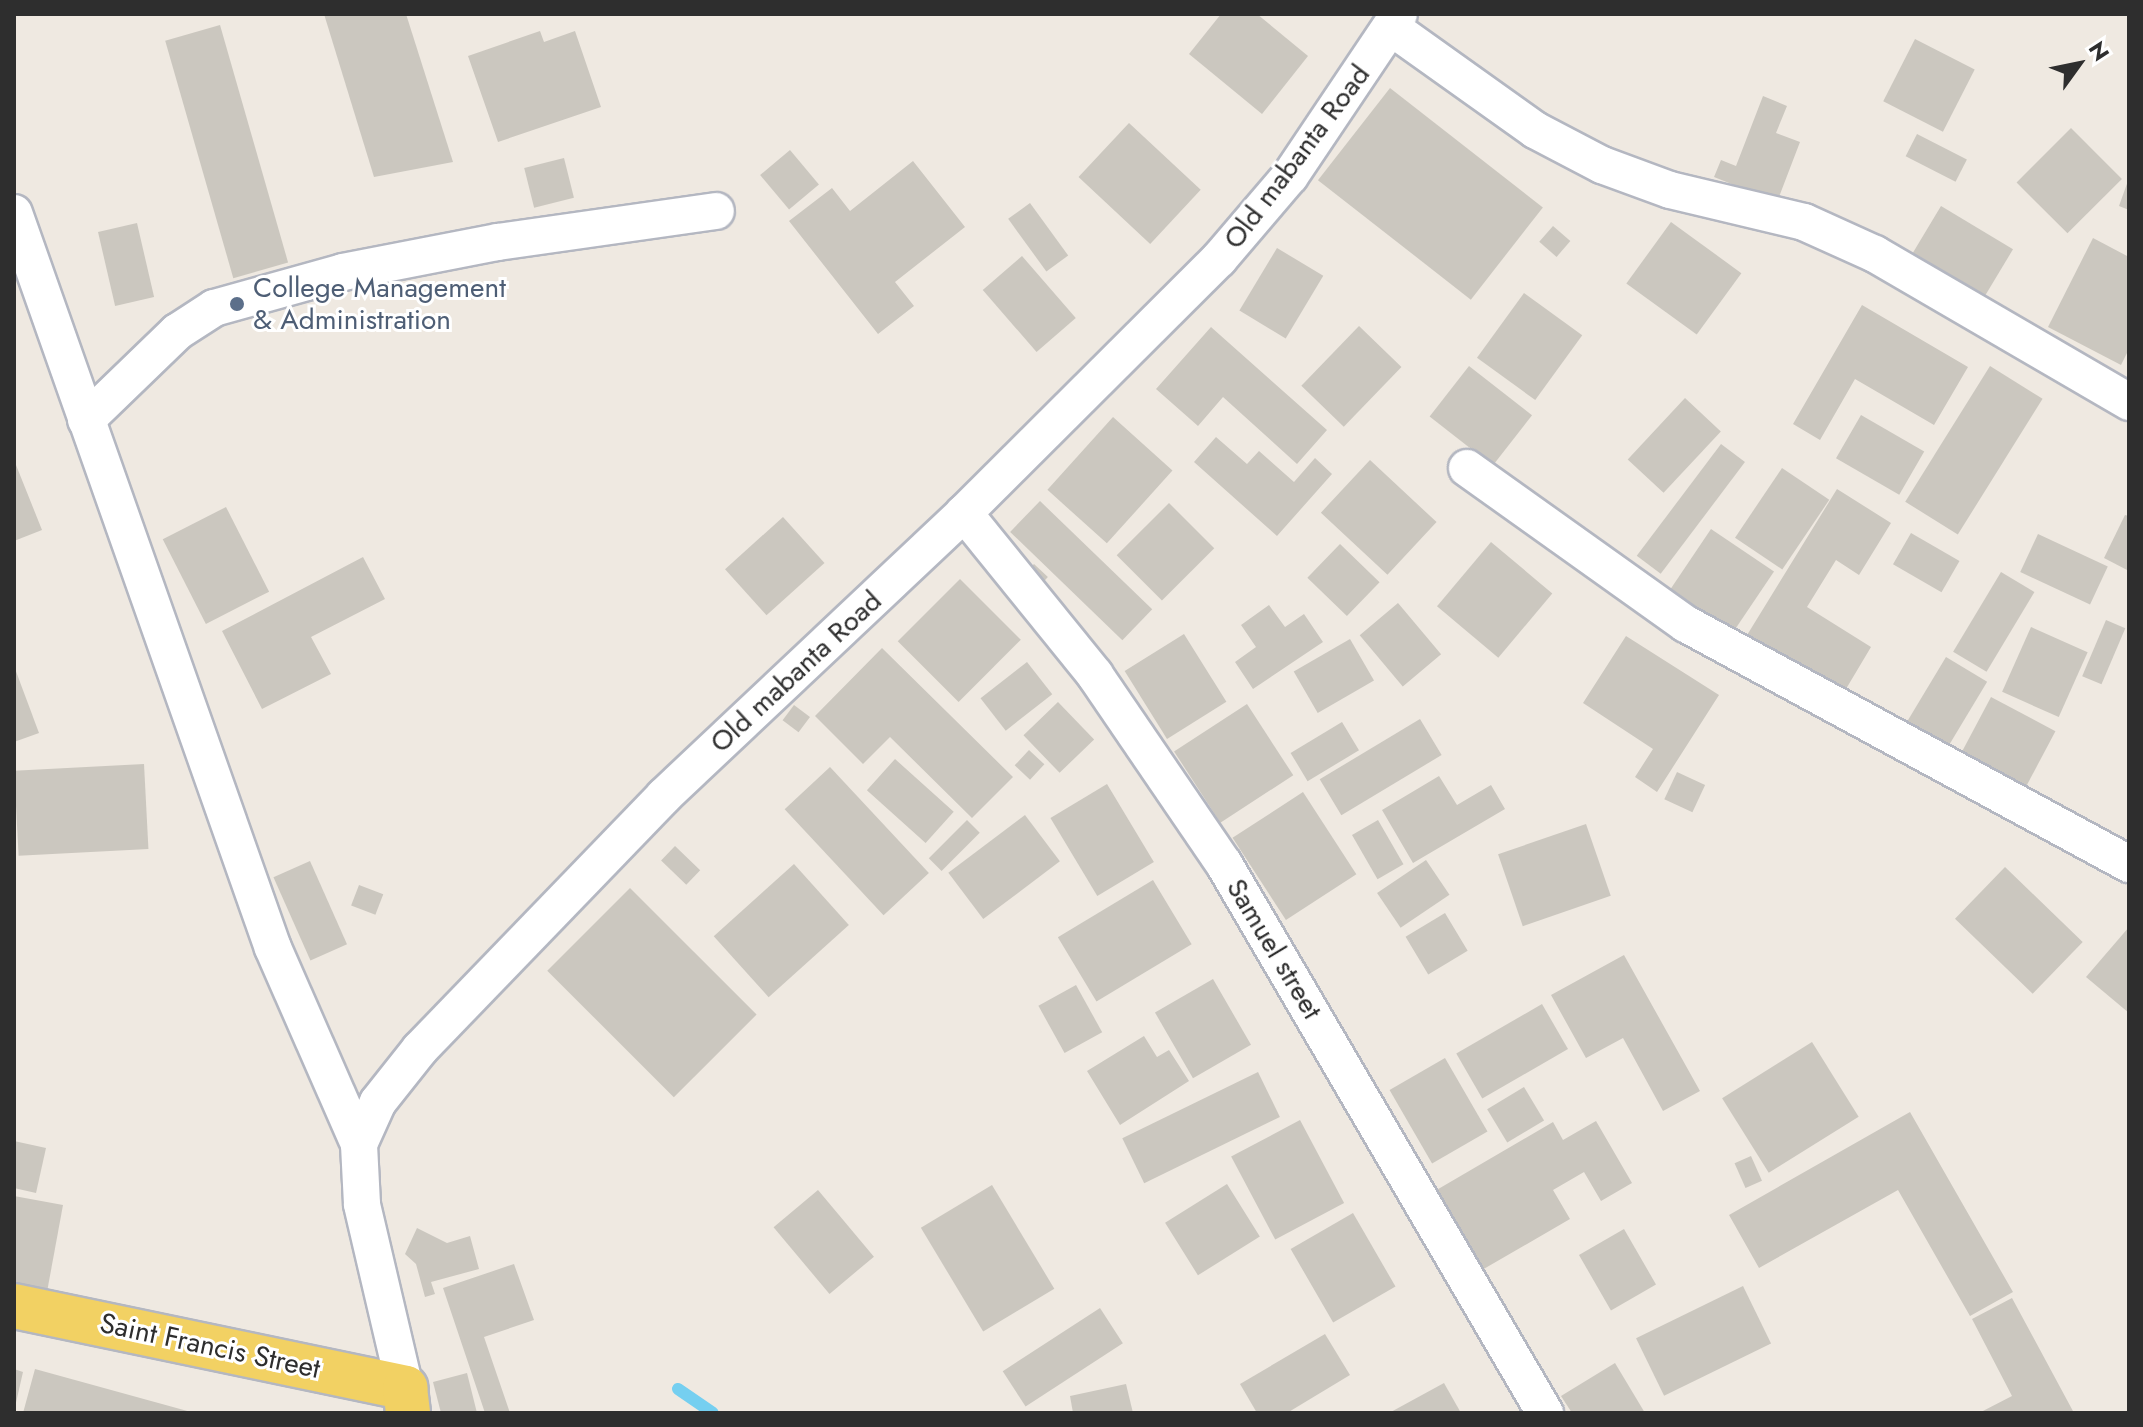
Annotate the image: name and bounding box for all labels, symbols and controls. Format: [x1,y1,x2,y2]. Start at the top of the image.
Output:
north arrow [2039,24,2119,104]
text: N [2081,35,2117,67]
street label: Old mabanta Road [1217,59,1377,255]
place label: College Management & Administration [253,271,506,337]
marker: College Management & Administration [228,295,246,313]
street label: Old mabanta Road [704,584,888,760]
street label: Samuel street [1219,873,1329,1025]
street label: Saint Francis Street [97,1306,323,1386]

